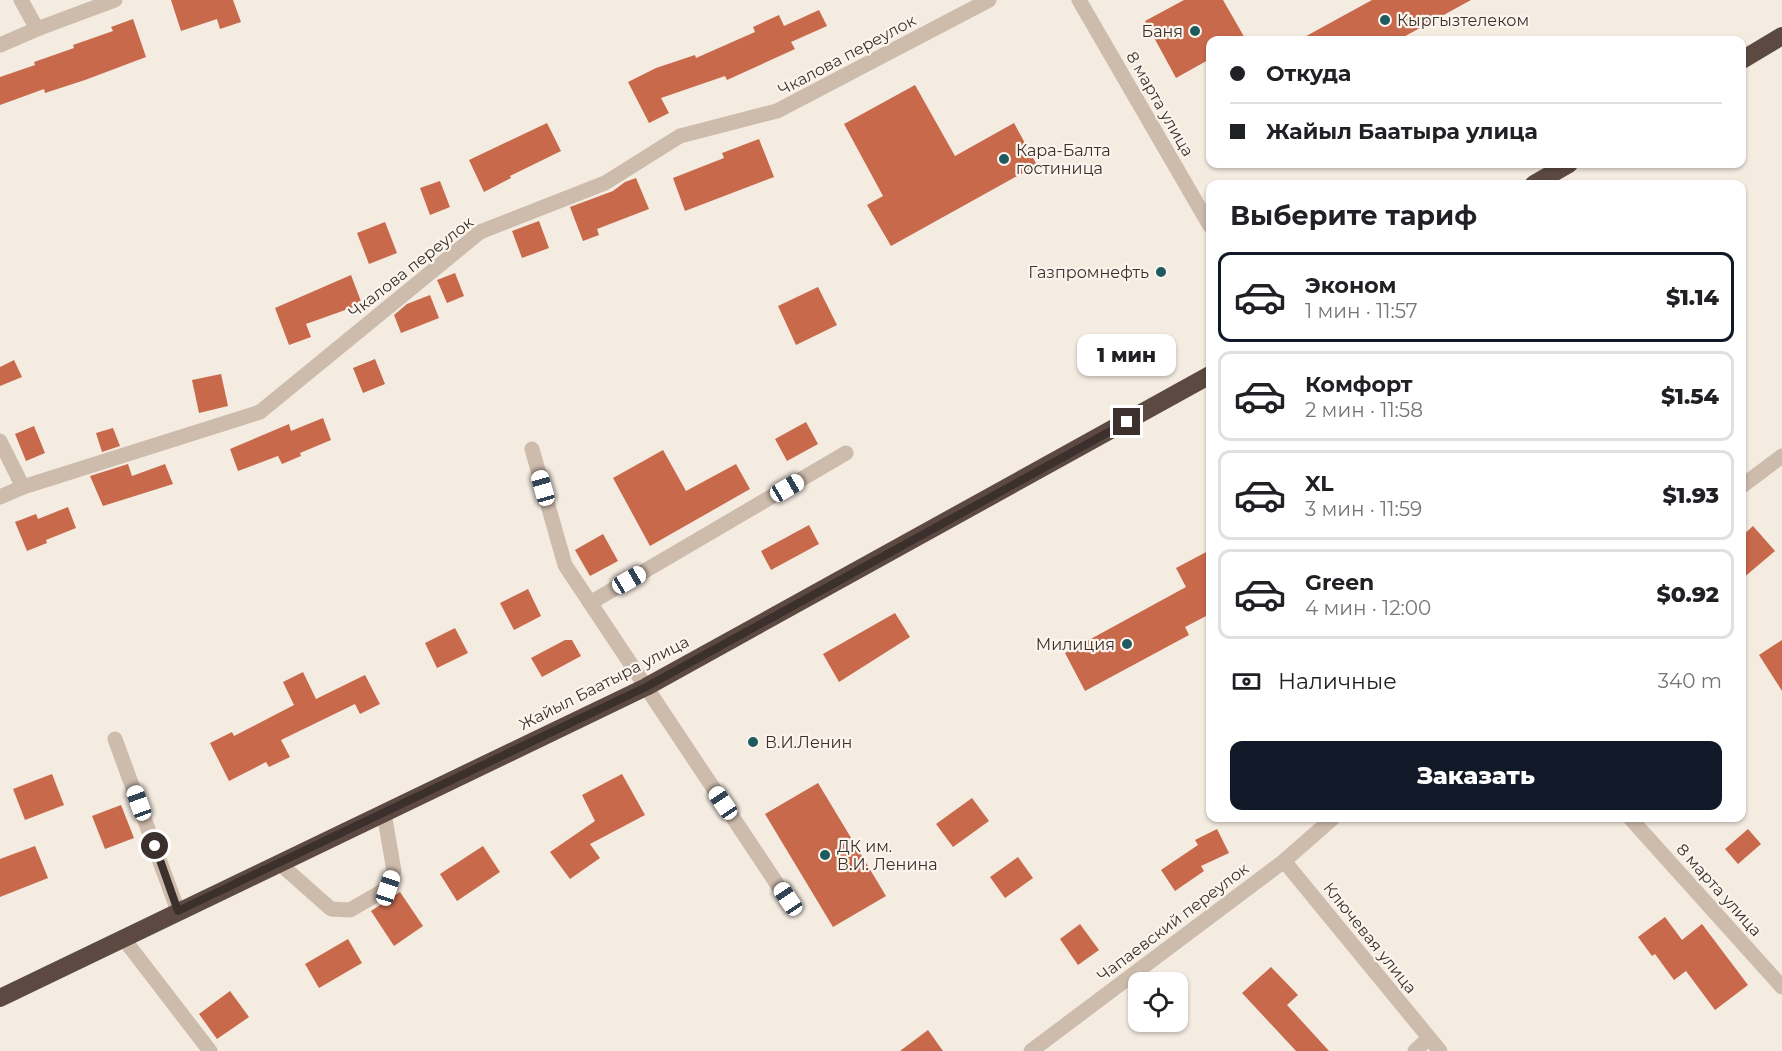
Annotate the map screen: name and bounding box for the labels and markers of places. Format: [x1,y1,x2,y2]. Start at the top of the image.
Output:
place label: Кыргызтелеком [1397,11,1529,30]
marker: Кыргызтелеком [1378,13,1392,27]
place label: Баня [1142,22,1183,41]
marker: Баня [1188,24,1202,38]
place label: Кара-Балта гостиница [1016,141,1111,178]
marker: Кара-Балта гостиница [997,152,1011,166]
place label: Газпромнефть [1028,263,1149,282]
marker: Газпромнефть [1154,265,1168,279]
place label: Милиция [1036,635,1115,654]
marker: Милиция [1120,637,1134,651]
place label: В.И.Ленин [765,733,852,752]
marker: В.И.Ленин [746,735,760,749]
place label: ДК им. В.И. Ленина [837,837,938,874]
marker: ДК им. В.И. Ленина [818,848,832,862]

